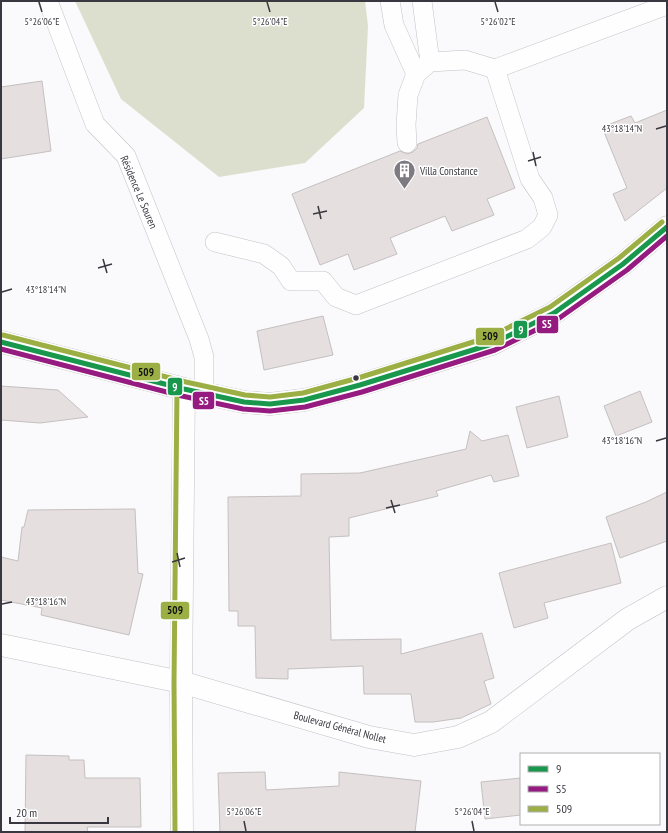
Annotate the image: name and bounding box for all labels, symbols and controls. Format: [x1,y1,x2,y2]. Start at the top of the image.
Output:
text: 5°26'06"E [25,15,59,28]
text: 5°26'04"E [253,15,287,28]
text: 5°26'02"E [481,15,515,28]
text: 43°18'14"N [602,122,642,135]
street label: Résidence Le Souren [117,153,161,231]
building icon: Villa Constance [391,158,417,191]
place label: Villa Constance [419,164,478,178]
text: 43°18'14"N [26,283,66,296]
line badge: S5 [536,315,559,334]
text: S5 [542,317,552,331]
line badge: 9 [513,320,528,339]
text: 9 [518,323,524,337]
line badge: 509 [475,327,505,346]
text: 509 [482,329,498,343]
line badge: 509 [131,362,161,381]
text: 509 [138,365,154,379]
unlabelled marker [351,373,361,383]
line badge: 9 [167,377,183,396]
text: 9 [172,380,178,394]
line badge: S5 [192,391,215,410]
text: S5 [199,394,209,408]
text: 43°18'16"N [602,434,642,447]
text: 43°18'16"N [26,595,66,608]
line badge: 509 [160,601,190,620]
text: 509 [167,603,183,617]
street label: Boulevard Général Nollet [292,708,388,746]
legend [520,753,660,825]
text: 9 [556,761,561,776]
text: S5 [556,781,567,796]
scale bar [10,799,108,825]
text: 509 [556,801,572,816]
text: 20 m [16,805,37,820]
text: 5°26'06"E [227,805,261,818]
text: 5°26'04"E [455,805,489,818]

